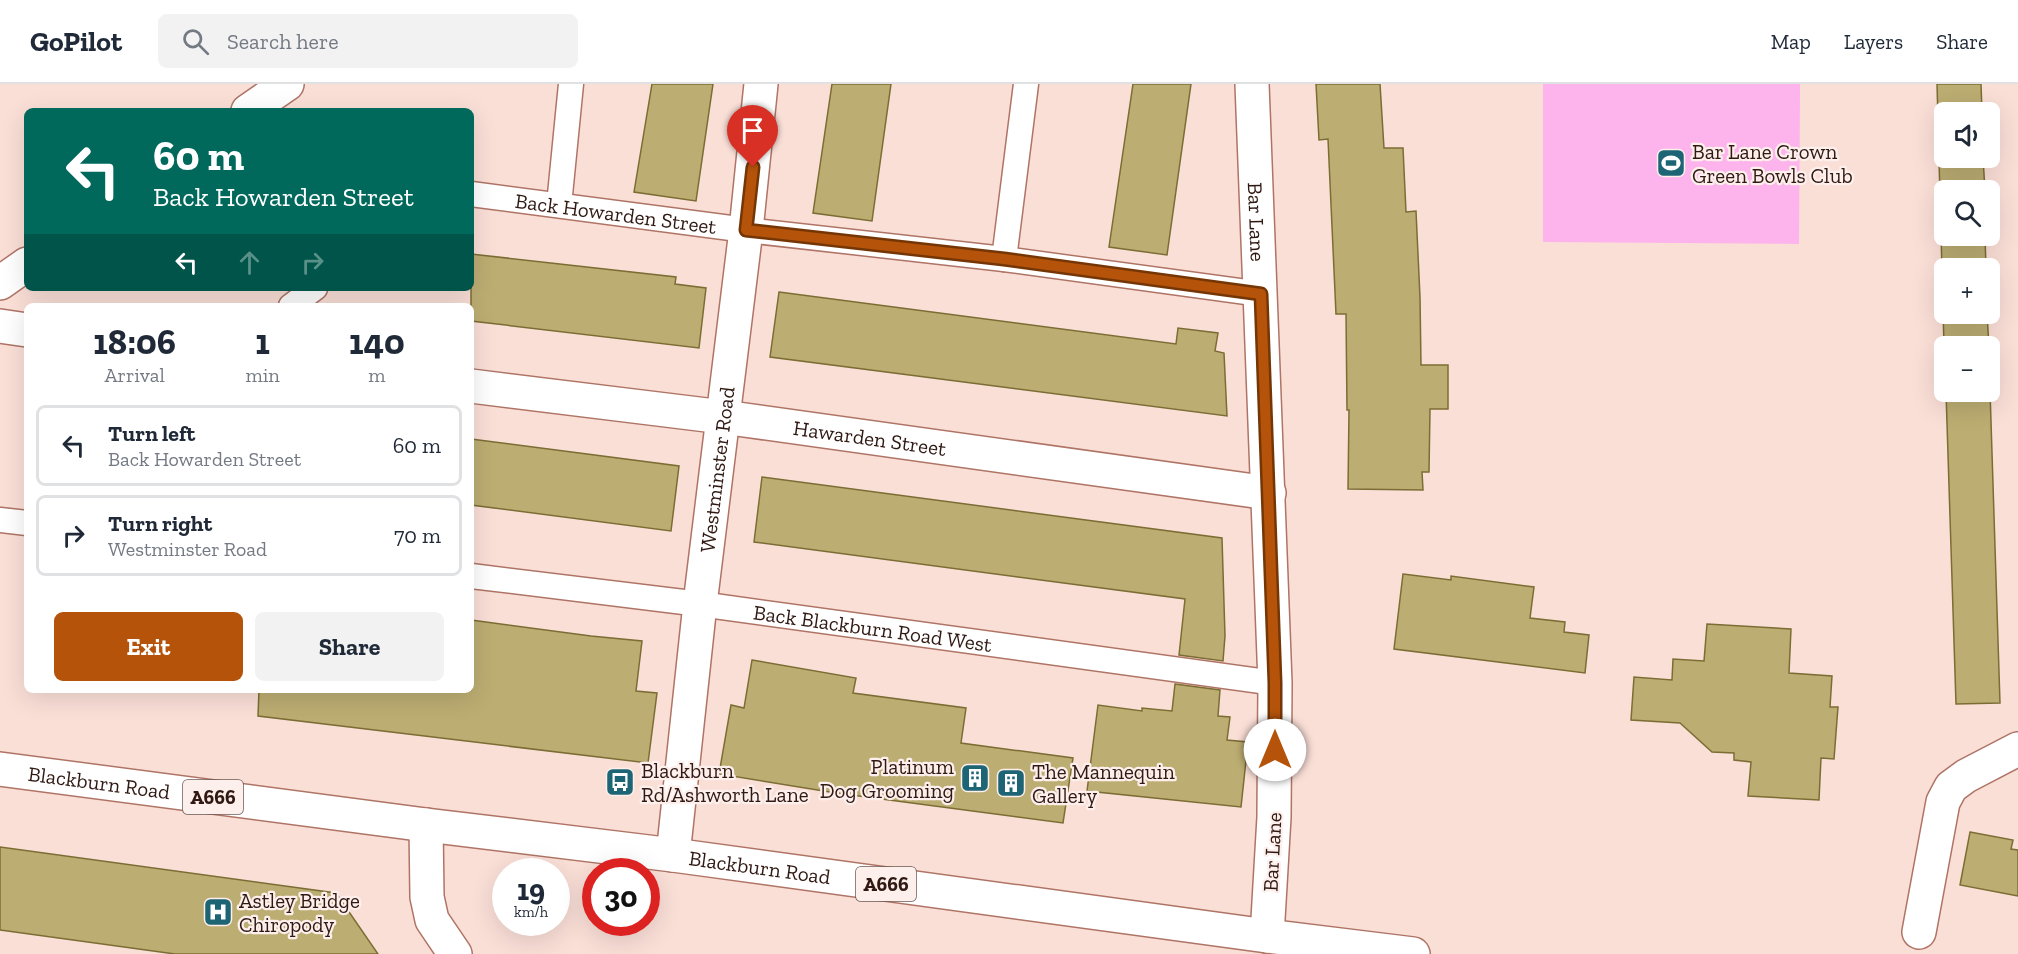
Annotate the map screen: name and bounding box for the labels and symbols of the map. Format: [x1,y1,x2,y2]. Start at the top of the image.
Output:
pin [727,105,778,167]
place label: Bar Lane Crown Green Bowls Club [1692,139,1853,188]
sports icon: Bar Lane Crown Green Bowls Club [1655,147,1687,179]
street label: Bar Lane [1243,182,1271,262]
street label: Back Howarden Street [514,187,718,239]
street label: Westminster Road [694,385,739,554]
street label: Hawarden Street [792,414,948,460]
street label: Back Blackburn Road West [752,599,994,657]
position arrow [1243,718,1307,782]
place label: Platinum Dog Grooming [820,754,954,803]
place label: Blackburn Rd/Ashworth Lane [641,758,809,807]
place label: The Mannequin Gallery [1032,759,1175,808]
street label: Blackburn Road [27,760,172,804]
building icon: Platinum Dog Grooming [959,762,991,794]
bus stop icon: Blackburn Rd/Ashworth Lane [604,766,636,798]
building icon: The Mannequin Gallery [995,767,1027,799]
road number: A666 [183,780,243,814]
street label: Bar Lane [1257,811,1287,892]
street label: Blackburn Road [687,845,833,889]
speed limit sign: 30 [582,858,660,936]
road number: A666 [856,867,916,901]
place label: Astley Bridge Chiropody [239,888,360,937]
hospital icon: Astley Bridge Chiropody [202,896,234,928]

